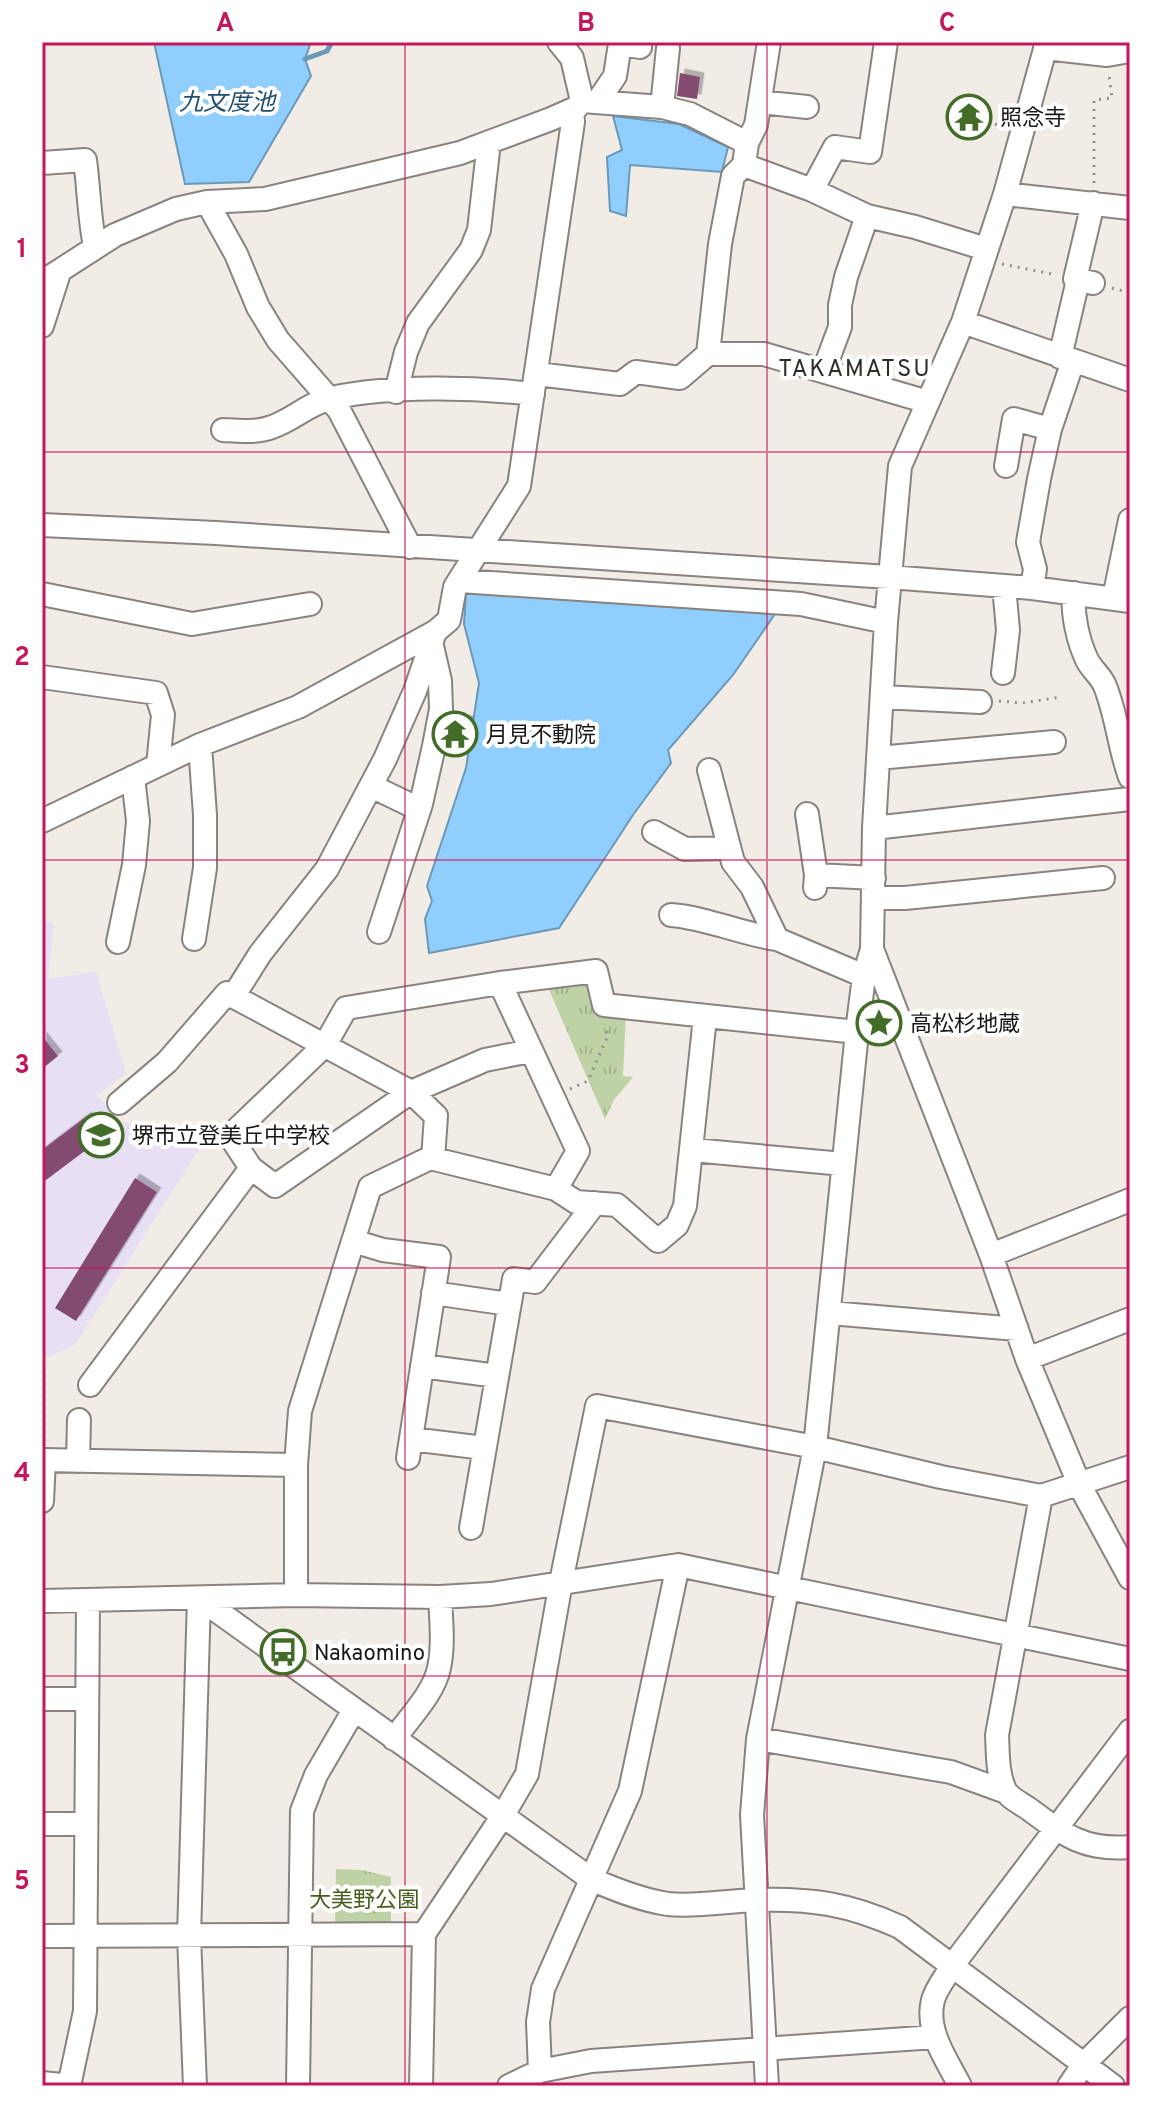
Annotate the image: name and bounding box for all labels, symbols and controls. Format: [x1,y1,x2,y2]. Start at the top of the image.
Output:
text: A [216,8,234,41]
text: B [577,8,595,41]
text: C [939,8,955,41]
water label: 九文度池 [179,89,277,119]
temple icon: 照念寺 [945,93,993,141]
place label: 照念寺 [1000,106,1066,133]
text: 1 [17,234,27,267]
district label: TAKAMATSU [778,355,932,385]
text: 2 [14,642,30,675]
temple icon: 月見不動院 [431,710,479,758]
place label: 月見不動院 [486,723,596,750]
place icon: 高松杉地蔵 [855,999,903,1047]
place label: 高松杉地蔵 [910,1012,1020,1039]
text: 3 [14,1050,30,1083]
school or university icon: 堺市立登美丘中学校 [77,1111,125,1159]
place label: 堺市立登美丘中学校 [132,1124,330,1151]
text: 4 [14,1458,30,1491]
bus stop icon: Nakaomino [259,1628,307,1676]
place label: Nakaomino [314,1641,425,1668]
text: 5 [14,1866,30,1899]
park label: 大美野公園 [309,1888,419,1915]

